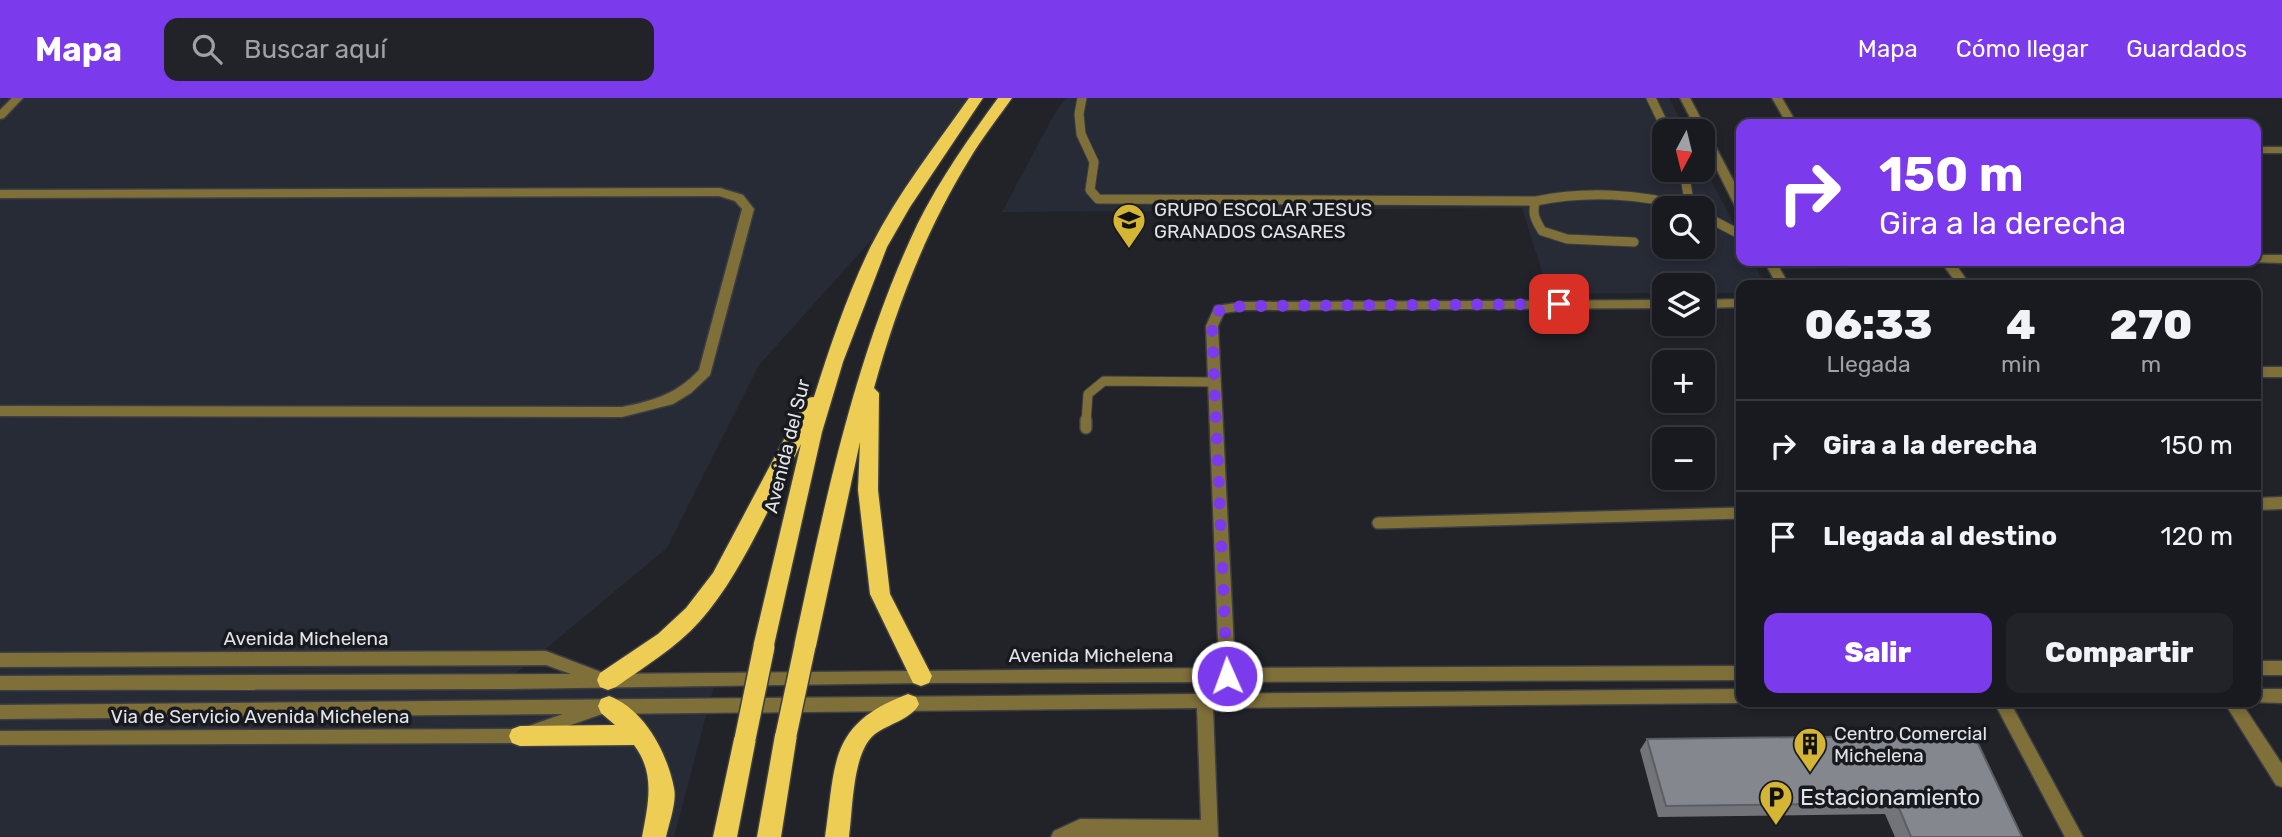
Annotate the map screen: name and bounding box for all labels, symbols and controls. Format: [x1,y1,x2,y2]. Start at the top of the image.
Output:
search box [164,18,654,81]
text: Mapa [35,30,122,69]
icon: search [188,30,226,68]
text: Buscar aquí [244,34,387,65]
text: Mapa [1858,35,1918,63]
text: Cómo llegar [1956,35,2088,63]
text: Guardados [2126,35,2247,63]
north arrow [1652,119,1715,182]
map controls [1652,119,1715,490]
text: 150 m [1879,145,2024,203]
icon: right [1764,147,1855,238]
button: search [1652,196,1715,259]
place label: GRUPO ESCOLAR JESUS GRANADOS CASARES [1154,198,1372,243]
school or university icon: GRUPO ESCOLAR JESUS GRANADOS CASARES [1110,201,1148,250]
text: Gira a la derecha [1879,204,2126,242]
button: layers [1652,273,1715,336]
pin [1529,274,1589,334]
icon: arrive [1540,285,1578,323]
text: 06:33 [1805,300,1932,350]
text: 4 [2006,300,2036,350]
text: 270 [2109,300,2192,350]
button: + [1652,350,1715,413]
text: Llegada [1826,350,1911,378]
text: min [2001,350,2041,378]
text: m [2141,350,2161,378]
street label: Avenida del Sur [759,376,815,515]
button: − [1652,427,1715,490]
icon: right [1764,427,1802,465]
text: Gira a la derecha [1823,430,2037,461]
text: 150 m [2160,430,2233,461]
icon: arrive [1764,518,1802,556]
text: Llegada al destino [1823,521,2057,552]
text: 120 m [2161,521,2233,552]
button: Salir [1764,613,1992,693]
button: Compartir [2006,613,2233,693]
street label: Avenida Michelena [223,627,389,650]
position arrow [1190,639,1264,713]
street label: Avenida Michelena [1008,644,1174,667]
street label: Via de Servicio Avenida Michelena [111,705,409,728]
place label: Centro Comercial Michelena [1834,722,1987,767]
building icon: Centro Comercial Michelena [1791,725,1829,774]
parking icon: Estacionamiento [1757,778,1795,827]
place label: Estacionamiento [1800,783,1980,811]

